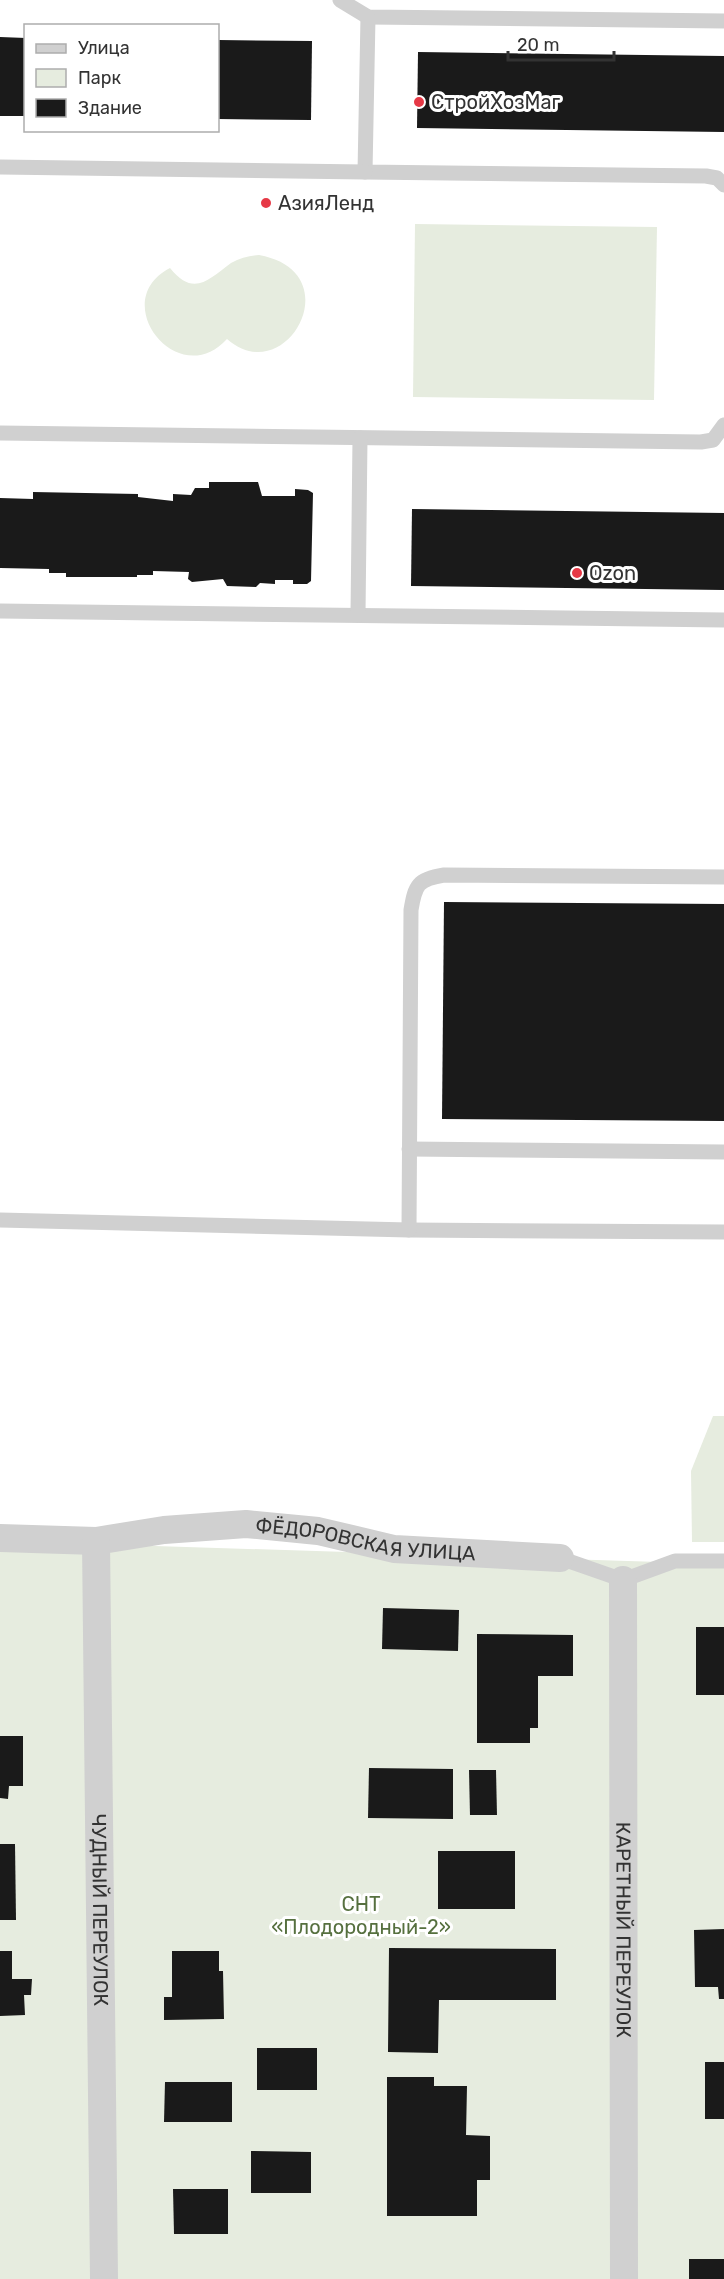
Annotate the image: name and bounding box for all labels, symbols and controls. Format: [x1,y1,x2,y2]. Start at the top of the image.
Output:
legend [24,24,219,132]
scale bar [508,24,614,62]
text: 20 m [517,34,559,56]
text: Улица [78,37,130,59]
text: Парк [78,67,122,89]
place label: СтройХозМаг [431,90,560,114]
marker: СтройХозМаг [412,95,426,109]
text: Здание [78,97,142,119]
place label: АзияЛенд [278,191,374,215]
marker: АзияЛенд [259,196,273,210]
place label: Ozon [589,561,636,585]
marker: Ozon [570,566,584,580]
street label: ФЁДОРОВСКАЯ УЛИЦА [254,1513,476,1565]
street label: ЧУДНЫЙ ПЕРЕУЛОК [87,1814,113,2007]
street label: КАРЕТНЫЙ ПЕРЕУЛОК [611,1822,636,2038]
park label: СНТ «Плодородный-2» [271,1892,451,1939]

